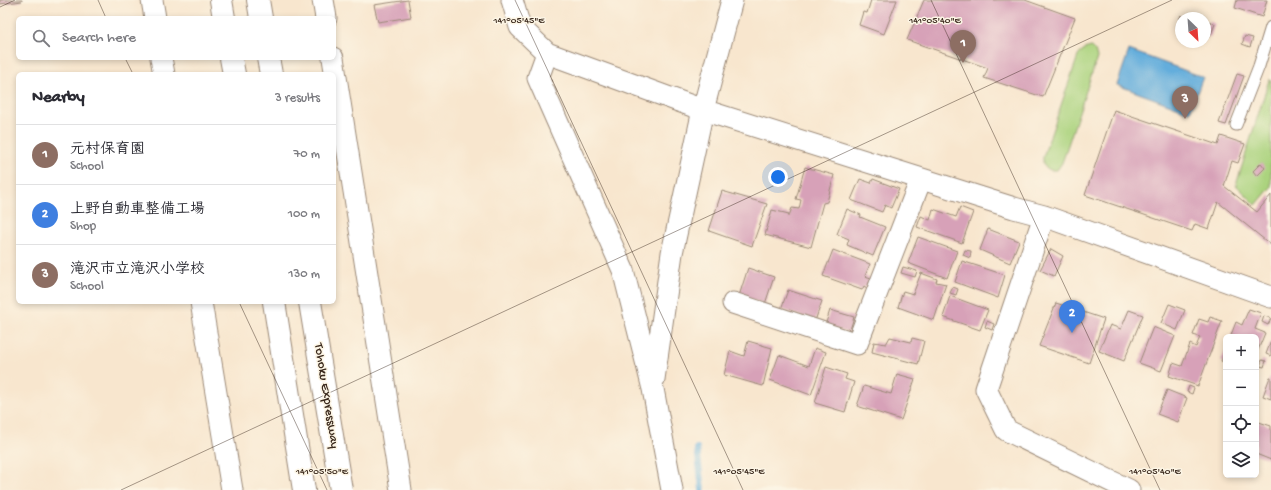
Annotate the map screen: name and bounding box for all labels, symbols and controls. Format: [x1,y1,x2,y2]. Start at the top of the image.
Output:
north arrow [1175,12,1211,48]
text: 141°05'45"E [492,15,545,27]
text: 141°05'40"E [908,15,962,27]
search box [16,16,336,60]
icon: search [30,27,52,49]
text: Search here [62,29,136,47]
pin: 1 [950,30,976,63]
pin: 3 [1172,86,1198,119]
text: Nearby [32,88,85,108]
text: 3 results [275,91,320,106]
text: 元村保育園 [70,141,145,159]
text: 1 [42,147,48,162]
text: 70 m [294,147,320,162]
text: School [70,159,104,174]
your location [768,167,788,187]
text: 上野自動車整備工場 [70,201,205,219]
text: 2 [42,207,48,222]
text: 100 m [288,207,320,222]
text: Shop [70,219,96,234]
text: 滝沢市立滝沢小学校 [70,261,205,279]
text: 3 [42,267,48,282]
text: 130 m [288,267,320,282]
text: School [70,279,104,294]
pin: 2 [1059,300,1085,333]
map controls [1223,334,1259,478]
button: + [1223,334,1259,370]
street label: Tohoku Expressway [310,341,342,450]
button: − [1223,370,1259,406]
button: locate [1223,406,1259,442]
button: layers [1223,442,1259,478]
text: 141°05'50"E [295,466,349,478]
text: 141°05'45"E [712,466,765,478]
text: 141°05'40"E [1128,466,1182,478]

